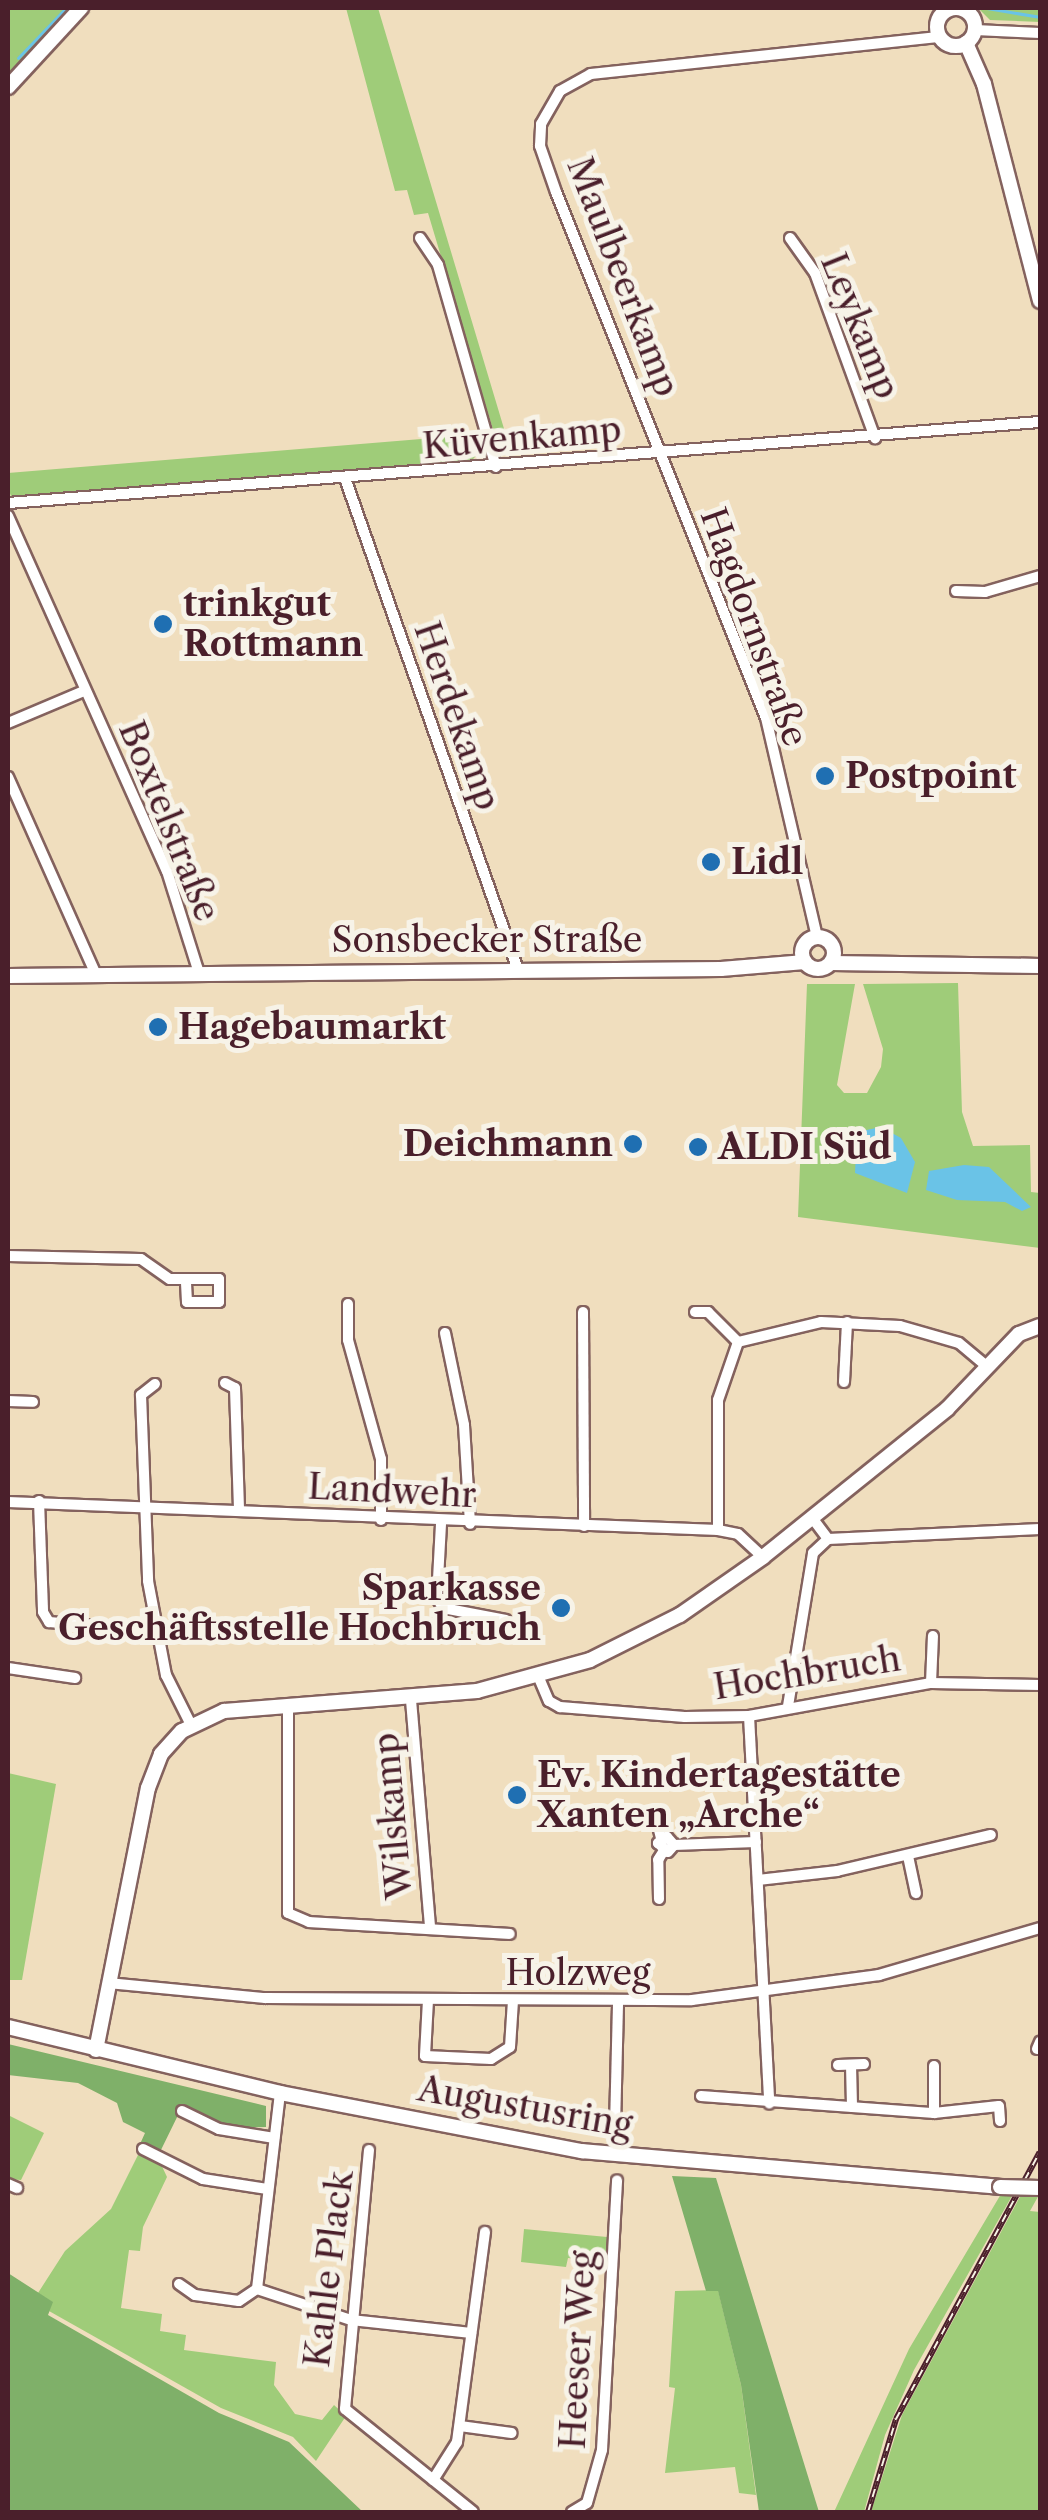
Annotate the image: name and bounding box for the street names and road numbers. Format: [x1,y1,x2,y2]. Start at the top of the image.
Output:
street label: Maulbeerkamp [558,152,688,402]
street label: Leykamp [812,247,908,405]
street label: Küvenkamp [421,408,623,468]
street label: Hagdornstraße [691,502,817,752]
street label: Herdekamp [405,616,509,816]
street label: Boxtelstraße [110,715,228,927]
street label: Sonsbecker Straße [331,919,643,961]
street label: Landwehr [307,1466,477,1516]
street label: Hochbruch [711,1638,903,1708]
street label: Wilskamp [365,1731,421,1901]
street label: Holzweg [505,1952,651,1994]
street label: Augustusring [415,2067,635,2147]
street label: Kahle Plack [296,2168,362,2370]
street label: Heeser Weg [552,2249,604,2451]

